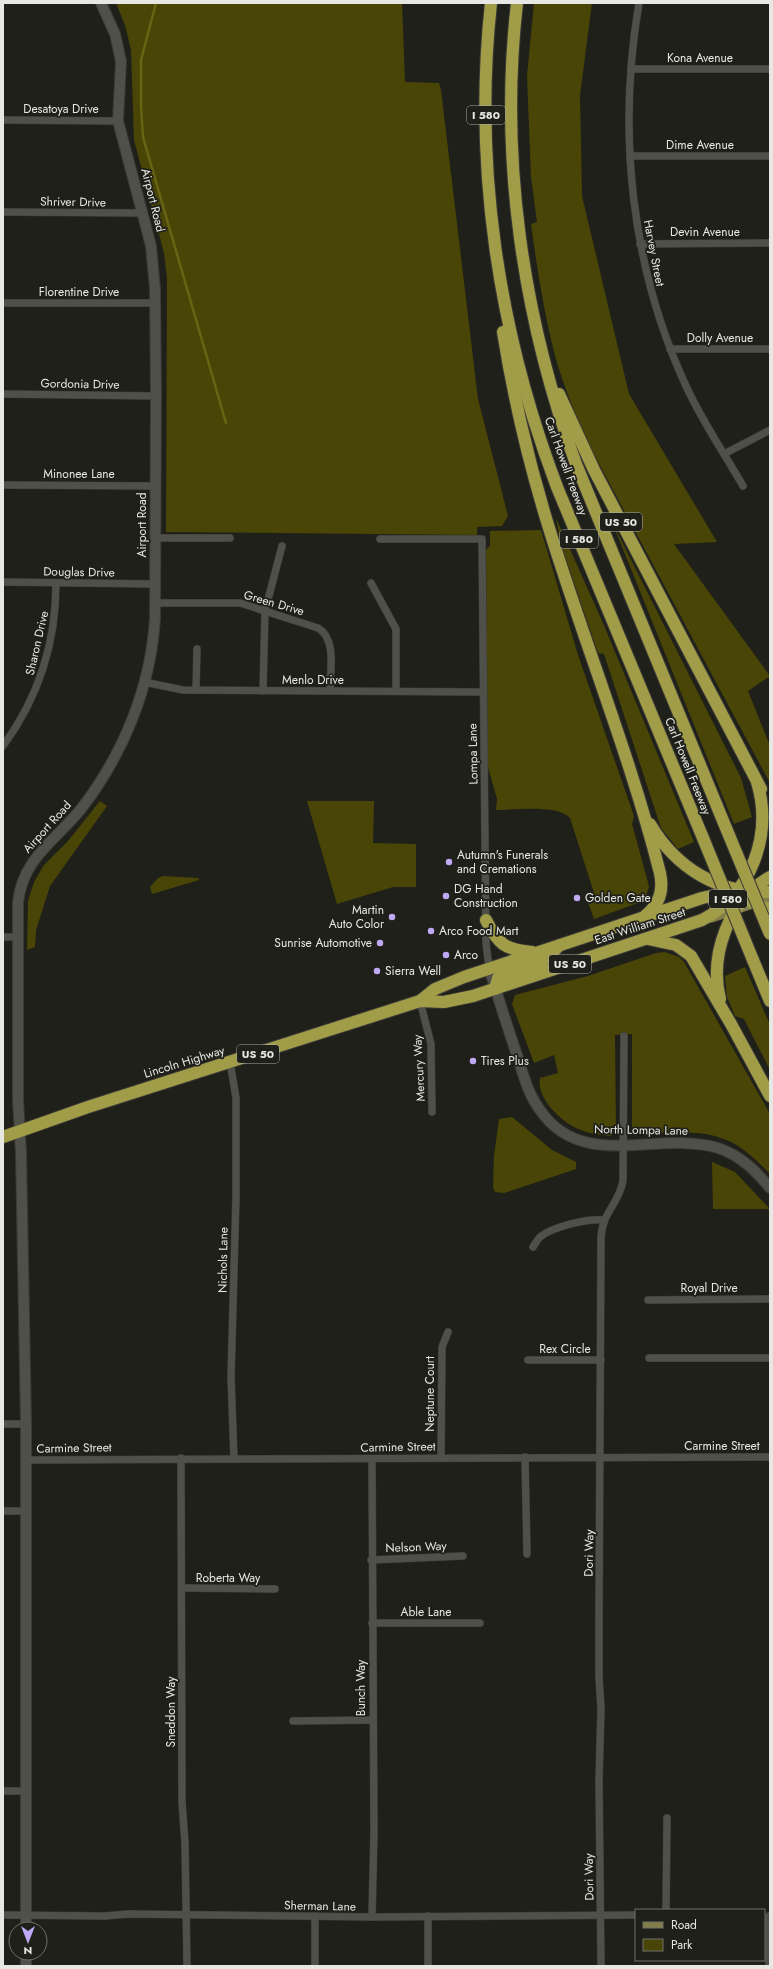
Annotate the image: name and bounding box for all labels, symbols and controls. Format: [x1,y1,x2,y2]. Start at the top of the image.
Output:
street label: Kona Avenue [667,49,733,67]
street label: Desatoya Drive [23,100,99,118]
road number: I 580 [467,106,505,124]
street label: Dime Avenue [666,136,734,154]
street label: Airport Road [136,166,170,234]
street label: Shriver Drive [40,192,106,212]
street label: Harvey Street [639,218,669,288]
street label: Devin Avenue [670,223,740,241]
street label: Florentine Drive [39,283,119,301]
street label: Dolly Avenue [687,329,753,347]
street label: Gordonia Drive [40,374,120,394]
street label: Carl Howell Freeway [540,414,592,518]
street label: Minonee Lane [43,465,115,483]
street label: Airport Road [133,492,151,558]
road number: US 50 [600,513,642,531]
road number: I 580 [560,530,598,548]
street label: Douglas Drive [43,562,115,582]
street label: Green Drive [242,586,306,620]
street label: Sharon Drive [21,609,53,677]
street label: Menlo Drive [282,671,344,689]
street label: Carl Howell Freeway [660,715,716,818]
street label: Lompa Lane [463,723,483,785]
street label: Airport Road [19,797,75,857]
place label: Autumn's Funerals and Cremations [457,846,548,878]
marker: Autumn's Funerals and Cremations [444,857,454,867]
place label: DG Hand Construction [454,880,518,912]
place label: Golden Gate [585,889,651,907]
road number: I 580 [709,890,747,908]
marker: DG Hand Construction [441,891,451,901]
marker: Golden Gate [572,893,582,903]
place label: Martin Auto Color [329,901,385,933]
street label: East William Street [592,903,688,949]
marker: Martin Auto Color [387,912,397,922]
place label: Arco Food Mart [439,922,519,940]
marker: Arco Food Mart [426,926,436,936]
place label: Sunrise Automotive [274,934,372,952]
marker: Sunrise Automotive [375,938,385,948]
place label: Arco [454,946,479,964]
marker: Arco [441,950,451,960]
road number: US 50 [549,955,591,973]
place label: Sierra Well [385,962,441,980]
marker: Sierra Well [372,966,382,976]
street label: Mercury Way [408,1033,430,1102]
street label: Lincoln Highway [141,1041,227,1083]
road number: US 50 [237,1045,279,1063]
place label: Tires Plus [481,1052,529,1070]
marker: Tires Plus [468,1056,478,1066]
street label: North Lompa Lane [594,1120,688,1140]
street label: Nichols Lane [213,1227,233,1293]
street label: Royal Drive [680,1279,738,1297]
street label: Rex Circle [539,1340,591,1358]
street label: Neptune Court [421,1356,439,1432]
street label: Carmine Street [360,1437,436,1457]
street label: Carmine Street [684,1437,760,1455]
street label: Carmine Street [36,1438,112,1458]
street label: Dori Way [580,1529,598,1577]
street label: Nelson Way [385,1537,448,1557]
street label: Roberta Way [196,1569,261,1587]
street label: Able Lane [401,1603,451,1621]
street label: Bunch Way [352,1659,370,1716]
street label: Sneddon Way [162,1676,180,1747]
street label: Dori Way [580,1853,598,1901]
street label: Sherman Lane [284,1896,356,1916]
legend [635,1909,765,1961]
text: Road [671,1916,697,1934]
north arrow [8,1921,48,1961]
text: Park [671,1936,693,1954]
text: N [24,1943,32,1959]

